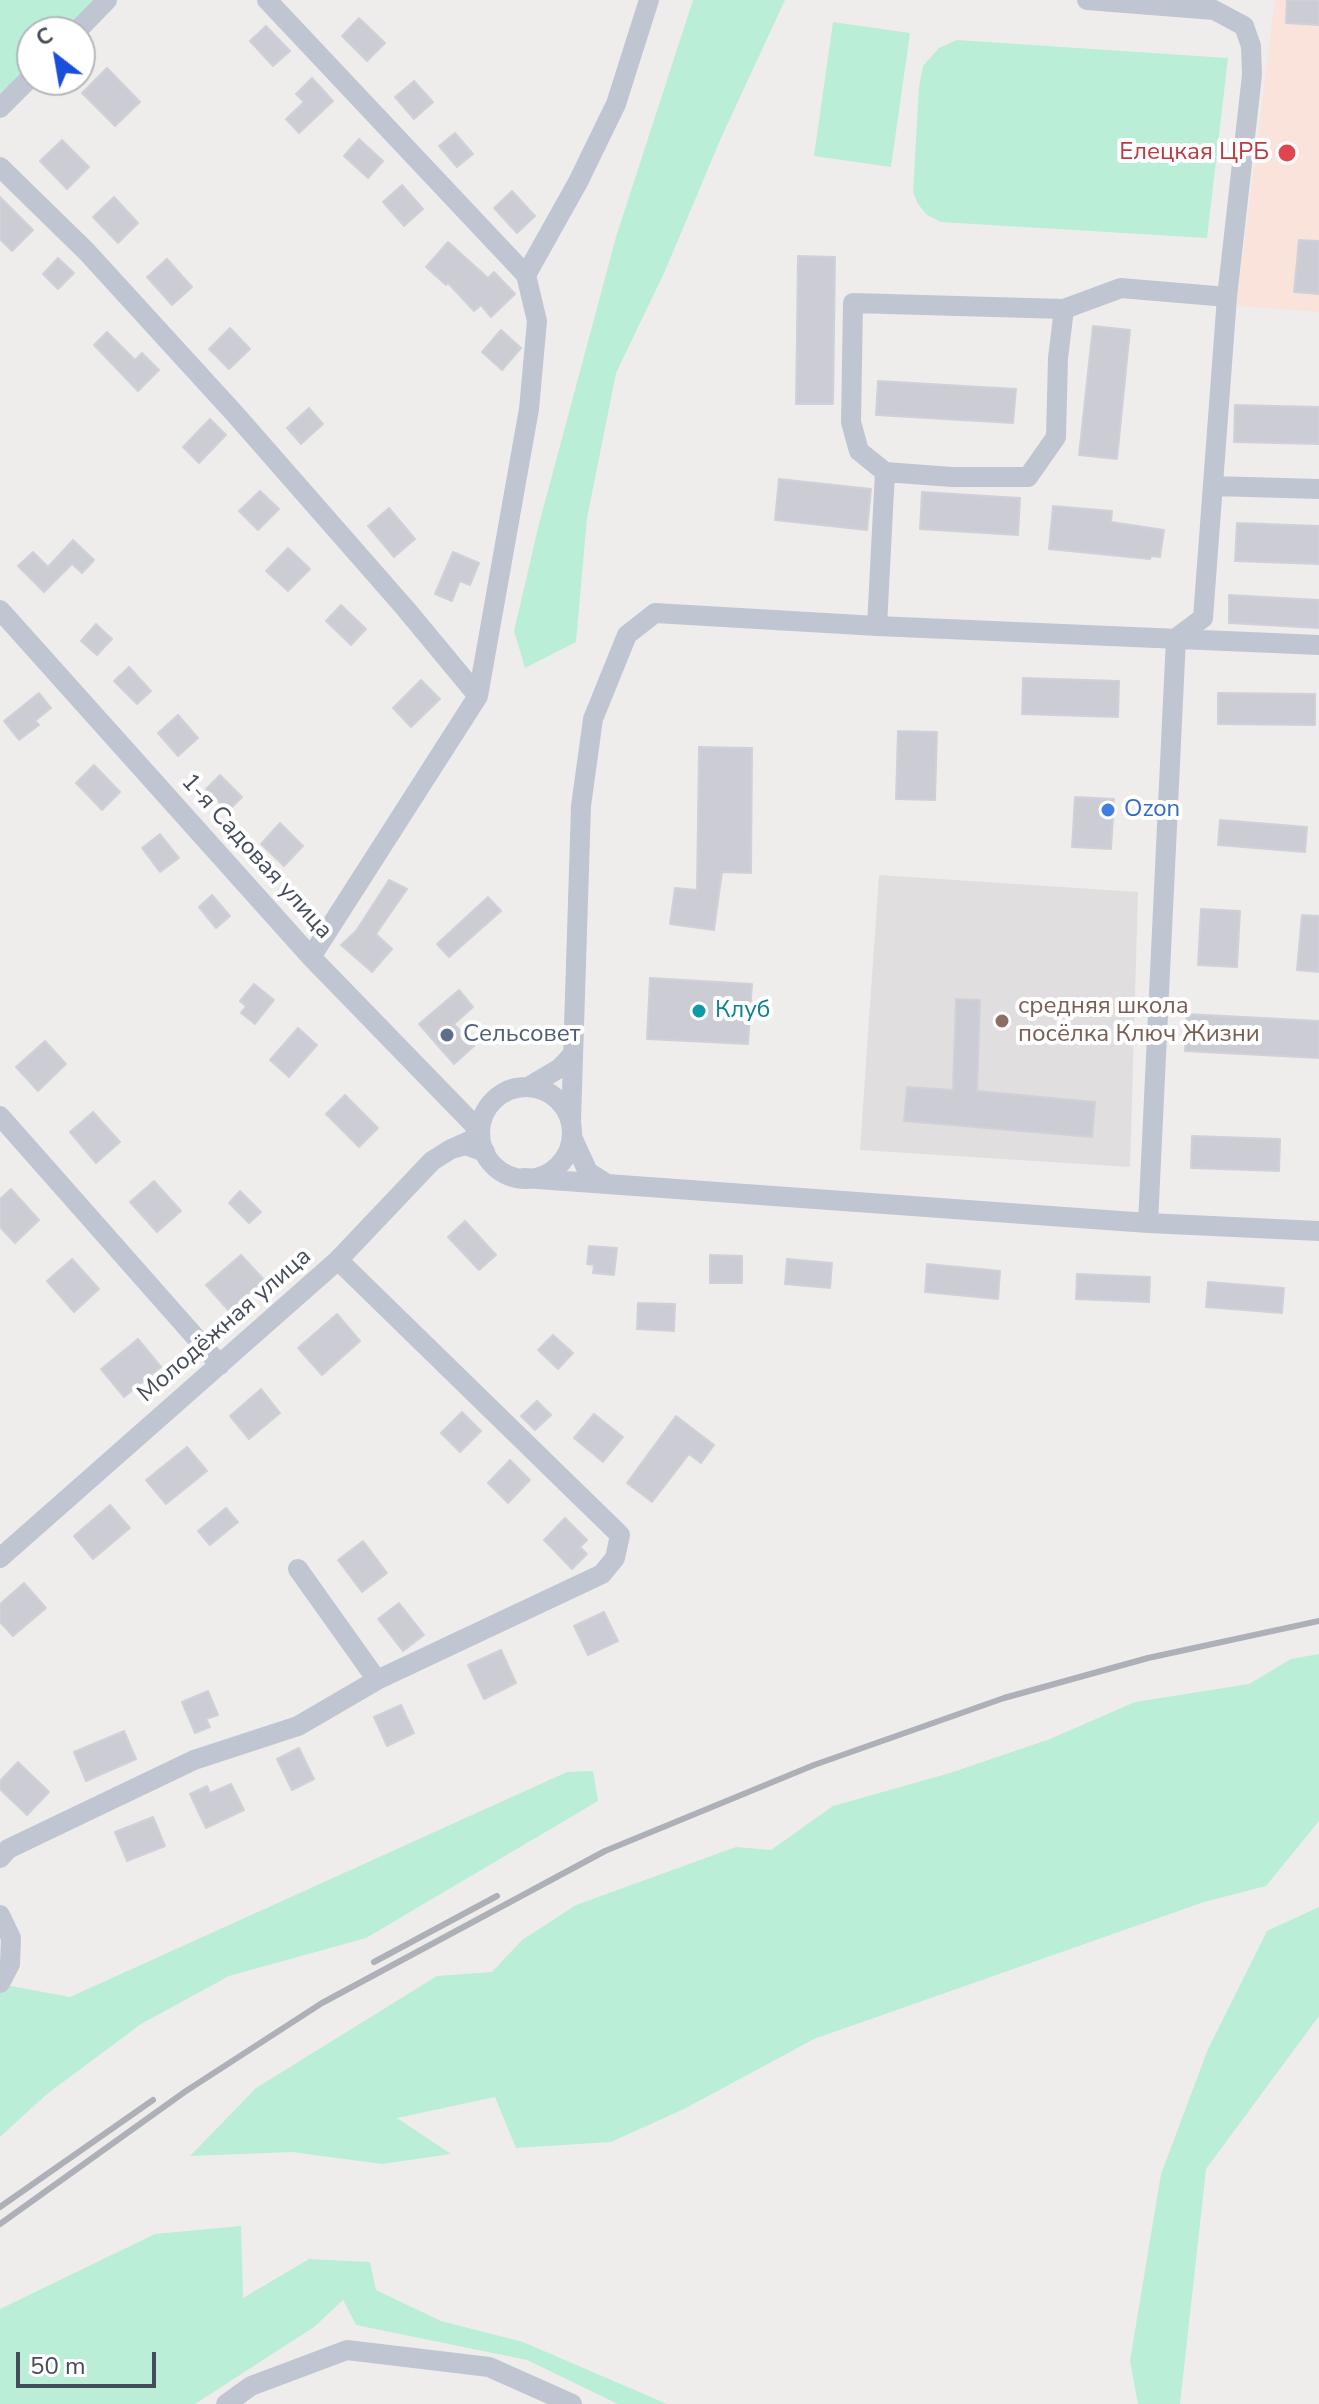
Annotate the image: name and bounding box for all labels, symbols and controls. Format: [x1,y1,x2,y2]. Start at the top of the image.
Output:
north arrow [16,16,96,96]
text: С [31,20,59,54]
place label: Елецкая ЦРБ [1119,139,1269,167]
marker: Елецкая ЦРБ [1276,142,1298,164]
street label: 1-я Садовая улица [174,768,338,946]
place label: Ozon [1124,796,1180,824]
marker: Ozon [1099,801,1117,819]
place label: средняя школа посёлка Ключ Жизни [1018,993,1260,1049]
place label: Клуб [715,997,770,1025]
marker: Клуб [690,1002,708,1020]
marker: средняя школа посёлка Ключ Жизни [993,1012,1011,1030]
place label: Сельсовет [463,1021,580,1049]
marker: Сельсовет [438,1026,456,1044]
street label: Молодёжная улица [132,1243,318,1409]
scale bar [20,2336,160,2386]
text: 50 m [30,2350,86,2382]

